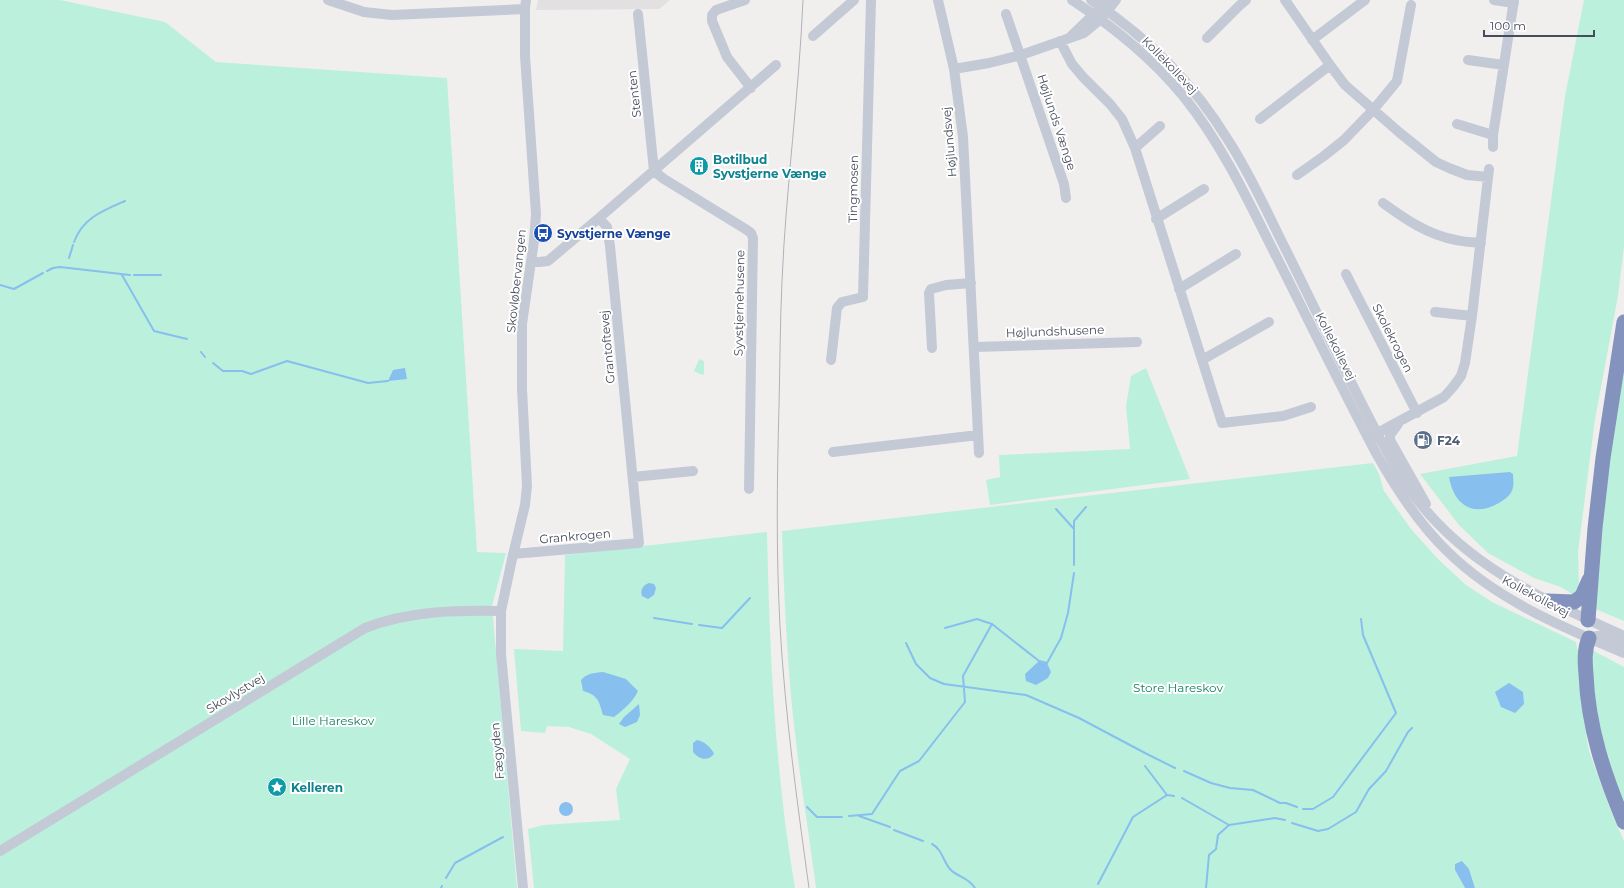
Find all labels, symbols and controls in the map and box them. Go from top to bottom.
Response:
scale bar [1484,12,1594,38]
text: 100 m [1490,18,1526,33]
street label: Kollekollevej [1139,33,1201,97]
street label: Stenten [624,70,644,118]
street label: Højlunds Vænge [1034,72,1080,172]
street label: Højlundsvej [938,106,960,178]
place label: Botilbud Syvstjerne Vænge [713,152,827,181]
building icon: Botilbud Syvstjerne Vænge [688,155,710,177]
street label: Tingmosen [845,155,861,223]
bus stop icon: Syvstjerne Vænge [532,222,554,244]
place label: Syvstjerne Vænge [557,226,671,241]
street label: Skovløbervangen [503,228,529,334]
street label: Syvstjernehusene [731,250,747,356]
street label: Skolekrogen [1369,301,1417,375]
street label: Grantoftevej [596,310,618,384]
street label: Kollekollevej [1312,310,1360,382]
street label: Højlundshusene [1005,322,1105,340]
fuel station icon: F24 [1412,429,1434,451]
place label: F24 [1437,433,1461,448]
street label: Grankrogen [539,525,611,547]
street label: Kollekollevej [1500,572,1572,620]
street label: Skovlystvej [203,670,267,716]
park label: Store Hareskov [1133,680,1223,695]
park label: Lille Hareskov [292,713,375,728]
street label: Fægyden [487,722,507,780]
place icon: Kelleren [266,776,288,798]
place label: Kelleren [291,780,343,795]

